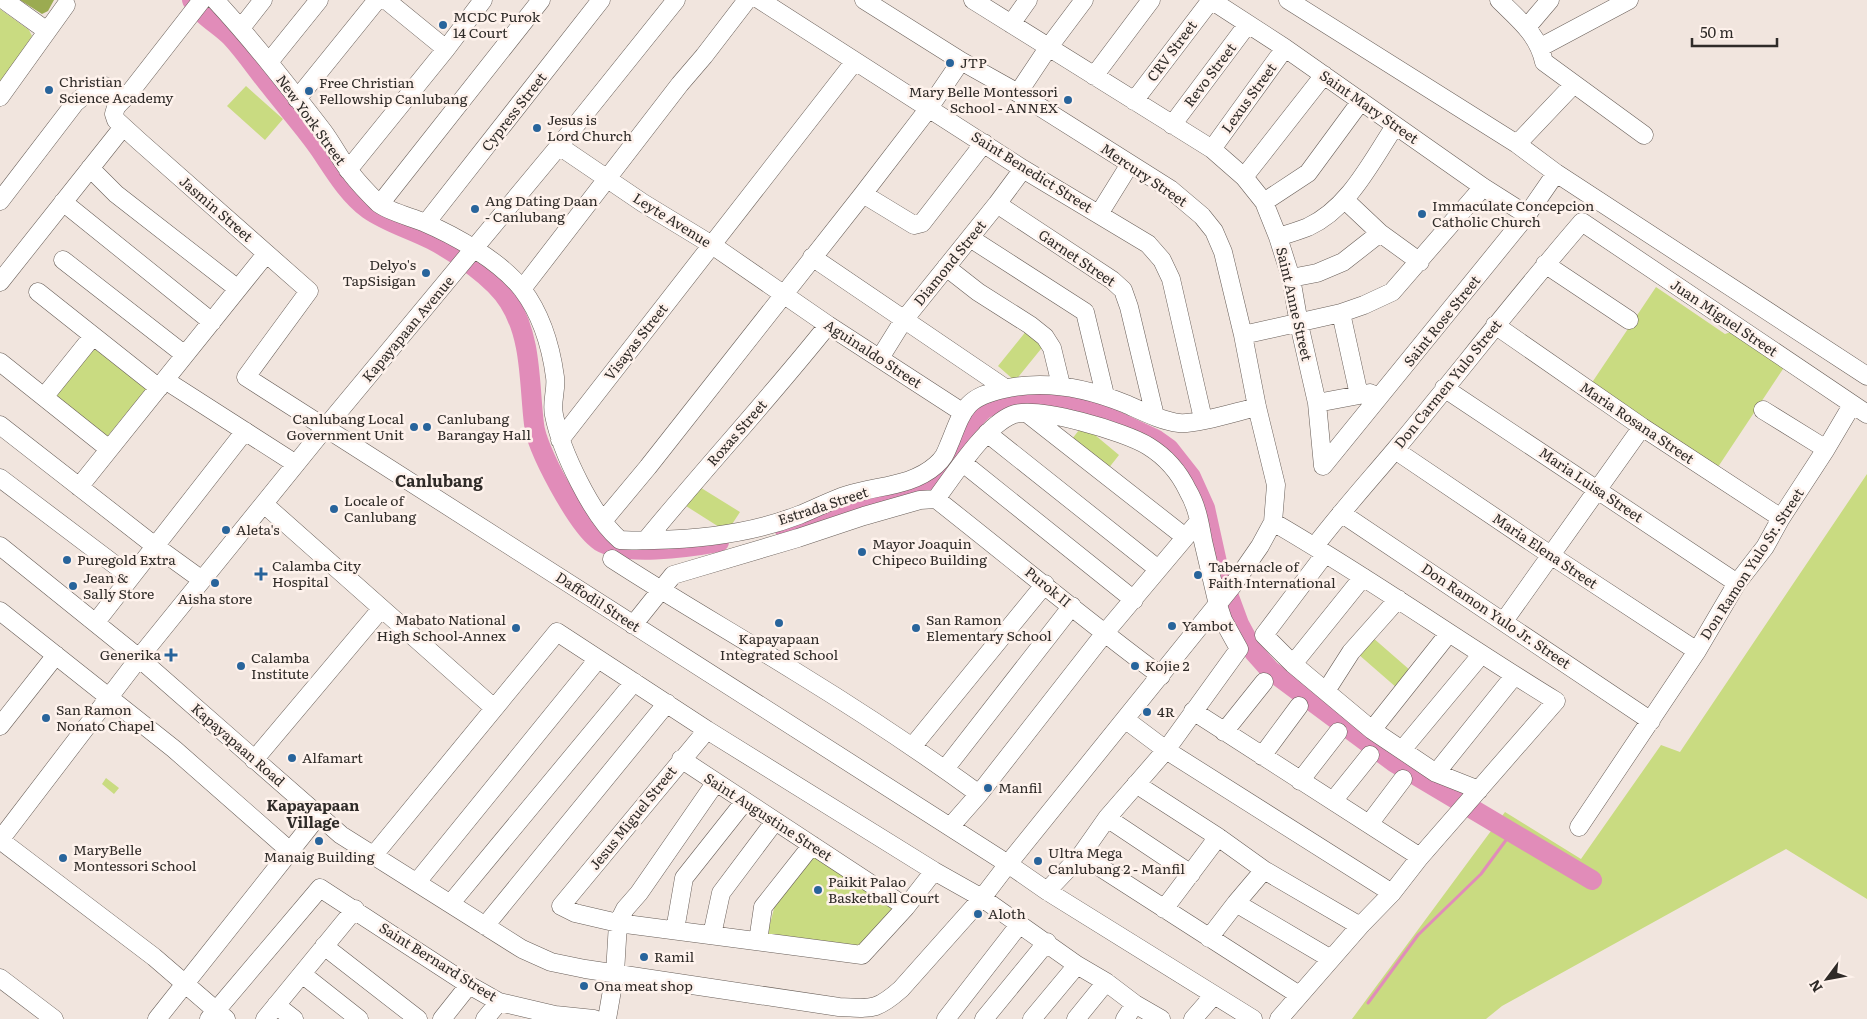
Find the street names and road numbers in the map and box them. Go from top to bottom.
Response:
street label: CRV Street [1142,15,1201,85]
street label: Revo Street [1178,38,1240,111]
street label: Lexus Street [1216,58,1281,137]
street label: Saint Mary Street [1316,65,1423,148]
street label: Cypress Street [476,67,551,155]
street label: New York Street [272,70,352,169]
street label: Saint Benedict Street [968,126,1097,217]
street label: Mercury Street [1097,138,1192,211]
street label: Jasmin Street [176,171,258,246]
street label: Leyte Avenue [630,187,716,251]
street label: Diamond Street [908,215,990,309]
street label: Garnet Street [1035,224,1120,291]
street label: Saint Anne Street [1272,245,1318,363]
street label: Saint Rose Street [1398,270,1484,370]
street label: Kapayapaan Avenue [357,271,458,386]
street label: Juan Miguel Street [1667,274,1782,361]
street label: Visayas Street [599,299,672,384]
street label: Aguinaldo Street [821,314,926,392]
street label: Don Carmen Yulo Street [1389,314,1506,452]
street label: Maria Rosana Street [1576,376,1699,468]
street label: Roxas Street [702,395,771,470]
street label: Maria Luisa Street [1536,442,1648,527]
street label: Estrada Street [775,481,871,529]
street label: Don Ramon Yulo Sr. Street [1695,484,1808,643]
street label: Maria Elena Street [1489,507,1602,593]
street label: Don Ramon Yulo Jr. Street [1418,558,1575,673]
street label: Purok II [1021,561,1076,611]
street label: Daffodil Street [552,566,645,636]
street label: Kapayapaan Road [188,698,290,791]
street label: Jesus Miguel Street [584,761,681,874]
street label: Saint Augustine Street [701,767,837,865]
street label: Saint Bernard Street [376,917,501,1006]

